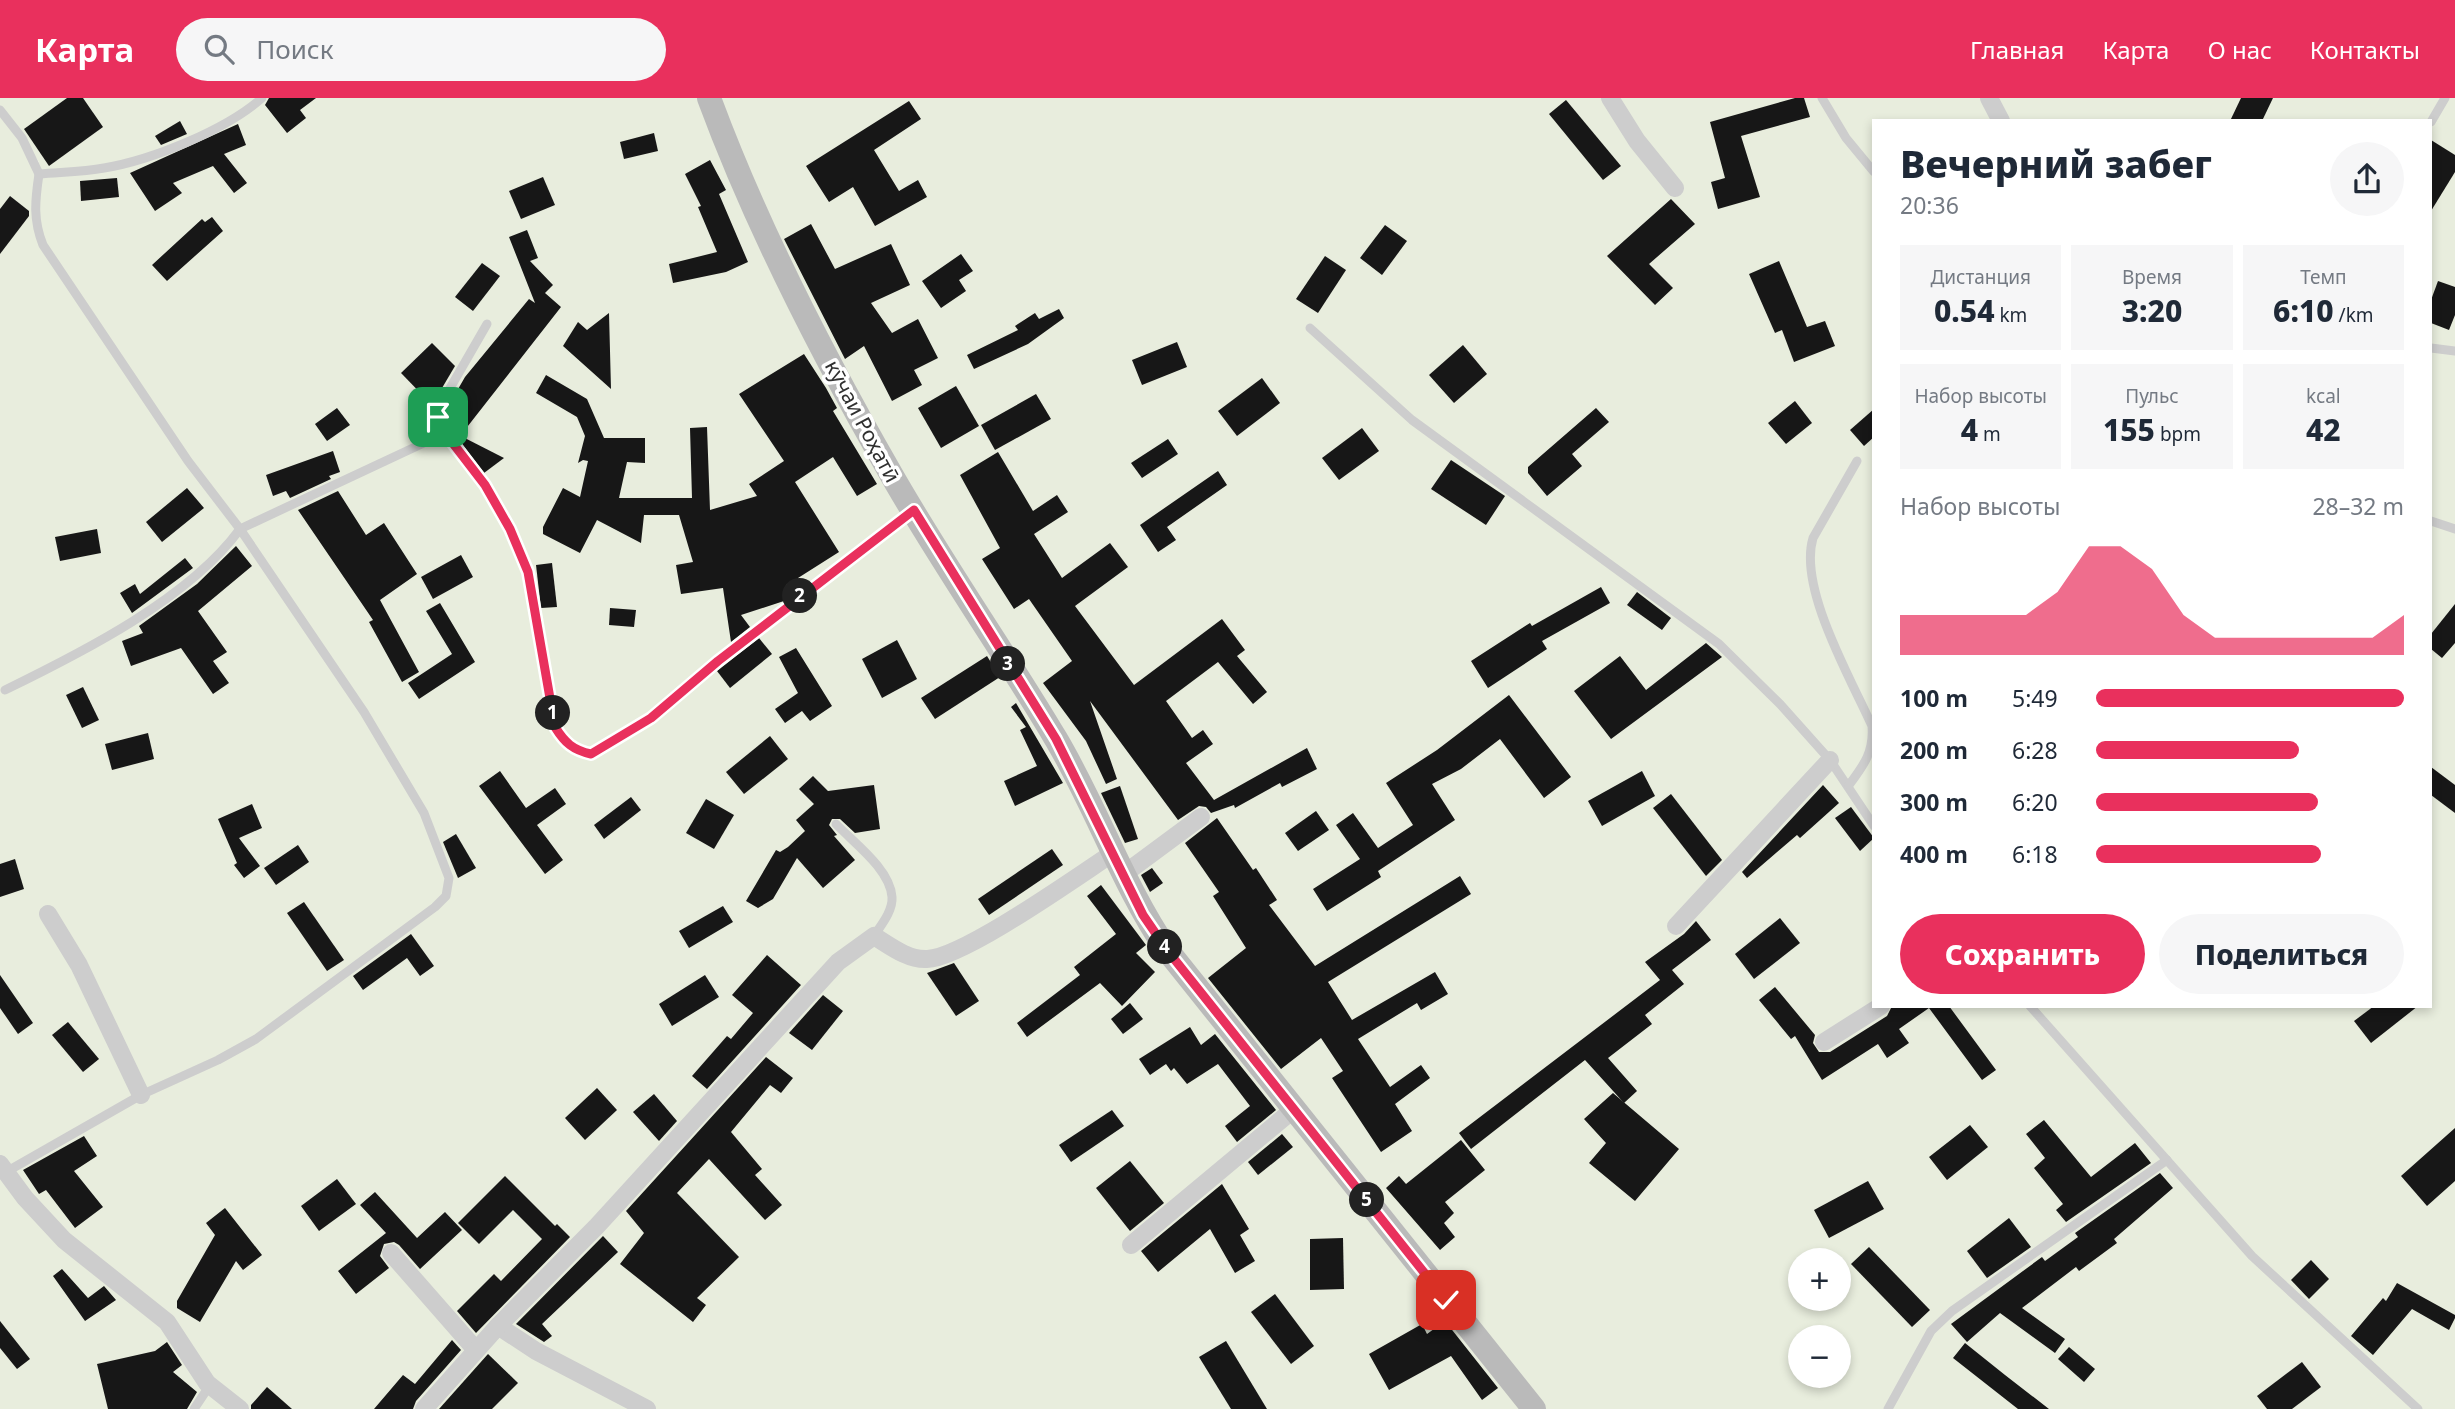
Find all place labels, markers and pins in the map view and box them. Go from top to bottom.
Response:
pin [408,387,468,447]
pin: 2 [782,578,818,614]
pin: 3 [990,646,1026,682]
pin: 1 [536,696,570,730]
pin: 4 [1148,930,1182,964]
pin: 5 [1350,1182,1384,1218]
pin [1416,1270,1476,1330]

